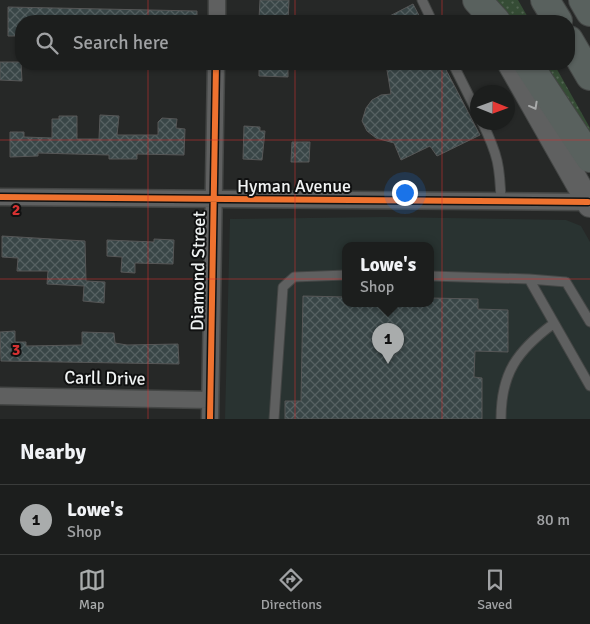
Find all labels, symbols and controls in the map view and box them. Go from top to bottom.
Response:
search box [15,15,575,70]
icon: search [33,29,61,57]
text: Search here [73,31,169,55]
north arrow [470,85,515,130]
one-way arrow [528,101,538,110]
street label: Hyman Avenue [237,175,351,197]
your location [392,180,418,206]
text: 2 [12,200,20,220]
street label: Diamond Street [186,211,210,331]
popup [342,242,434,307]
text: Lowe's [360,253,416,277]
text: Shop [360,277,394,297]
pin: 1 [372,323,404,364]
text: 3 [12,340,20,360]
street label: Carll Drive [64,366,146,390]
text: Nearby [20,439,86,465]
text: Lowe's [67,498,123,522]
text: 1 [32,510,40,530]
text: 80 m [536,510,570,530]
text: Shop [67,522,101,542]
tab: Map [78,566,106,613]
tab: Directions [261,566,322,613]
tab: Saved [477,566,512,613]

